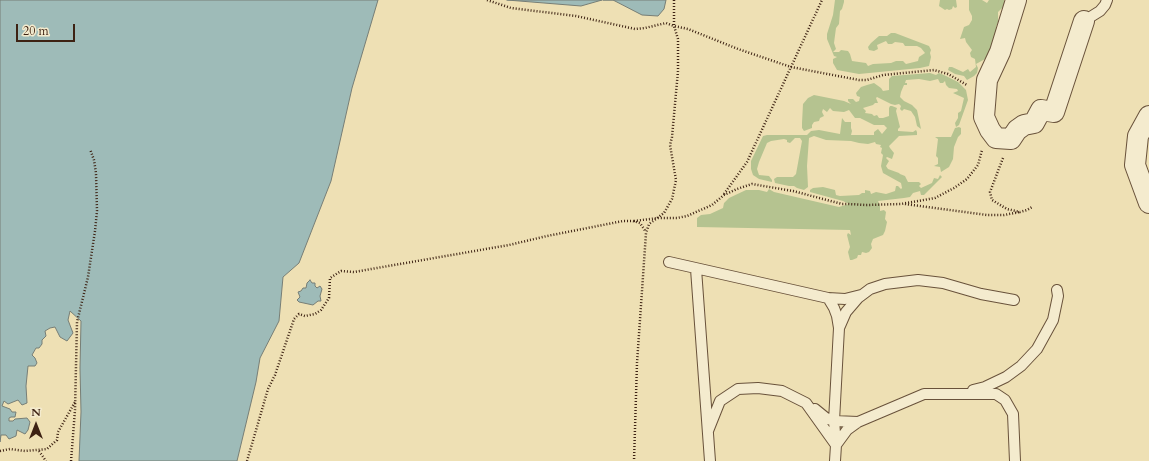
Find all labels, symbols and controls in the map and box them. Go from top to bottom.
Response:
scale bar [18,16,77,42]
text: 20 m [23,23,49,39]
north arrow [16,405,56,445]
text: N [31,405,41,420]

